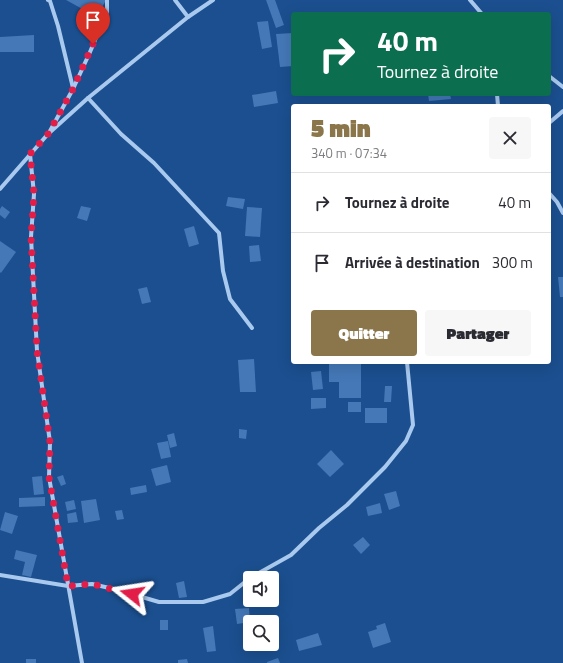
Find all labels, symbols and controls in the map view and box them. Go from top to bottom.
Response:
pin [76,3,110,44]
icon: arrive [82,9,104,31]
text: 40 m [377,19,438,62]
icon: right [311,28,363,80]
text: Tournez à droite [377,58,498,85]
text: 5 min [311,110,371,146]
button: close [489,117,531,159]
text: 340 m · 07:34 [311,143,387,163]
text: Tournez à droite [345,191,450,214]
text: 40 m [498,191,531,214]
icon: right [311,192,333,214]
text: Arrivée à destination [345,251,480,274]
text: 300 m [492,251,533,274]
icon: arrive [311,252,333,274]
button: Quitter [311,310,417,356]
button: Partager [425,310,531,356]
map controls [243,571,279,651]
button: sound [243,571,279,607]
position arrow [111,573,153,615]
button: search [243,615,279,651]

